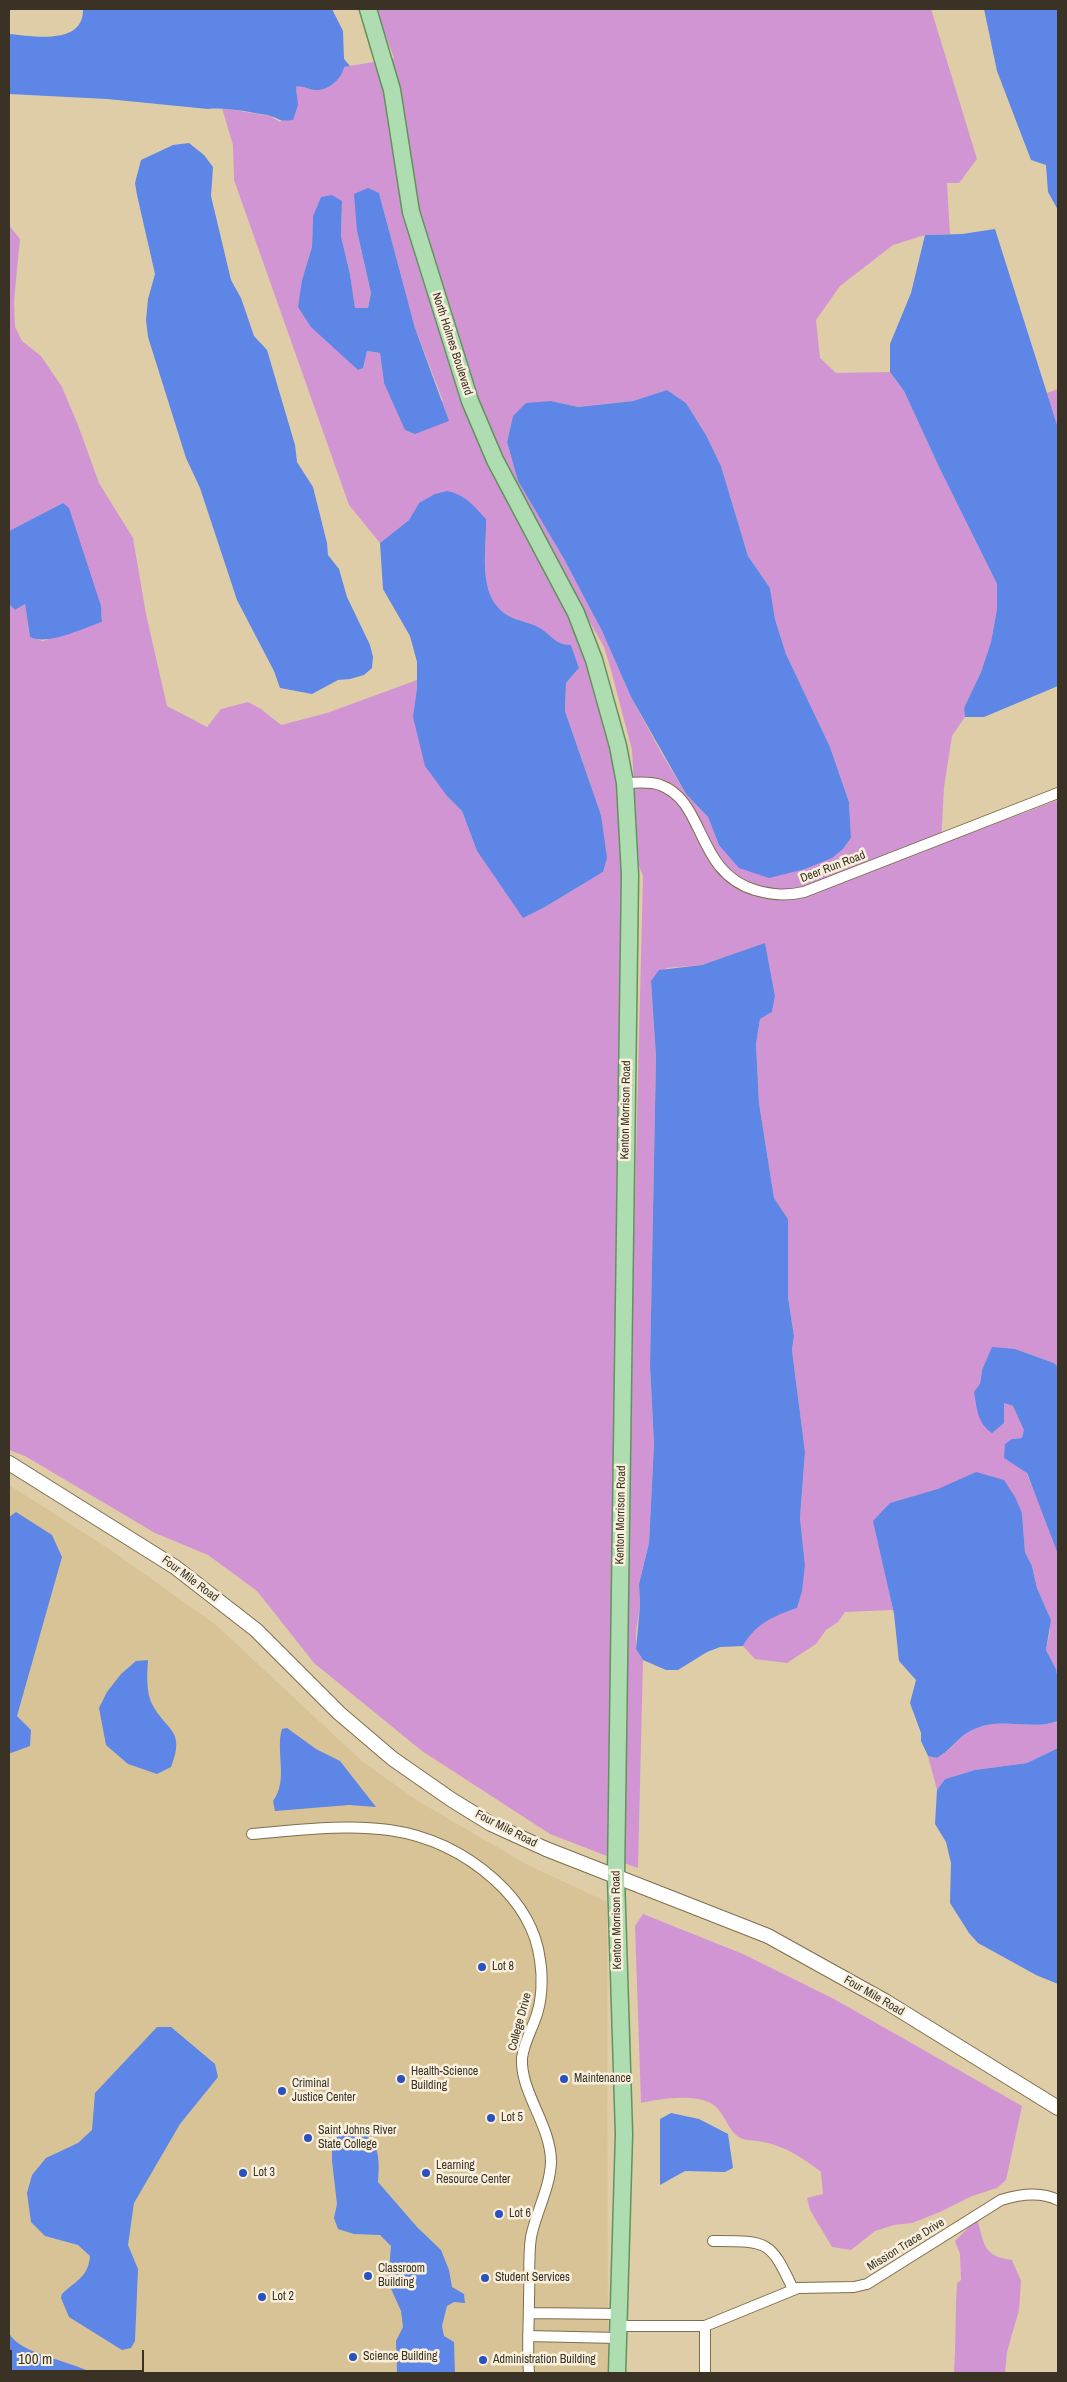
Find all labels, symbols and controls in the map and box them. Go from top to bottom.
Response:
street label: North Holmes Boulevard [429,291,475,397]
street label: Deer Run Road [799,848,867,886]
street label: Kenton Morrison Road [618,1060,634,1160]
street label: Kenton Morrison Road [613,1465,629,1565]
street label: Four Mile Road [159,1553,221,1605]
street label: Four Mile Road [473,1807,539,1851]
street label: Kenton Morrison Road [609,1870,625,1970]
place label: Lot 8 [492,1960,514,1974]
marker: Lot 8 [476,1961,488,1973]
street label: Four Mile Road [841,1973,907,2019]
street label: College Drive [505,1991,535,2053]
place label: Health-Science Building [411,2065,478,2093]
place label: Maintenance [574,2072,631,2086]
marker: Health-Science Building [395,2073,407,2085]
marker: Maintenance [558,2073,570,2085]
place label: Criminal Justice Center [292,2077,355,2105]
marker: Criminal Justice Center [276,2085,288,2097]
place label: Lot 5 [501,2111,523,2125]
marker: Lot 5 [485,2112,497,2124]
place label: Saint Johns River State College [318,2124,396,2152]
marker: Saint Johns River State College [302,2132,314,2144]
place label: Learning Resource Center [436,2159,510,2187]
place label: Lot 3 [253,2166,275,2180]
marker: Lot 3 [237,2167,249,2179]
marker: Learning Resource Center [420,2167,432,2179]
place label: Lot 6 [509,2207,531,2221]
marker: Lot 6 [493,2208,505,2220]
street label: Mission Trace Drive [865,2216,947,2274]
place label: Classroom Building [378,2262,425,2290]
marker: Classroom Building [362,2270,374,2282]
place label: Student Services [495,2271,570,2285]
marker: Student Services [479,2272,491,2284]
place label: Lot 2 [272,2290,294,2304]
marker: Lot 2 [256,2291,268,2303]
scale bar [12,2340,146,2372]
text: 100 m [18,2348,52,2369]
place label: Science Building [363,2350,437,2364]
marker: Science Building [347,2351,359,2363]
place label: Administration Building [493,2353,596,2367]
marker: Administration Building [477,2354,489,2366]

